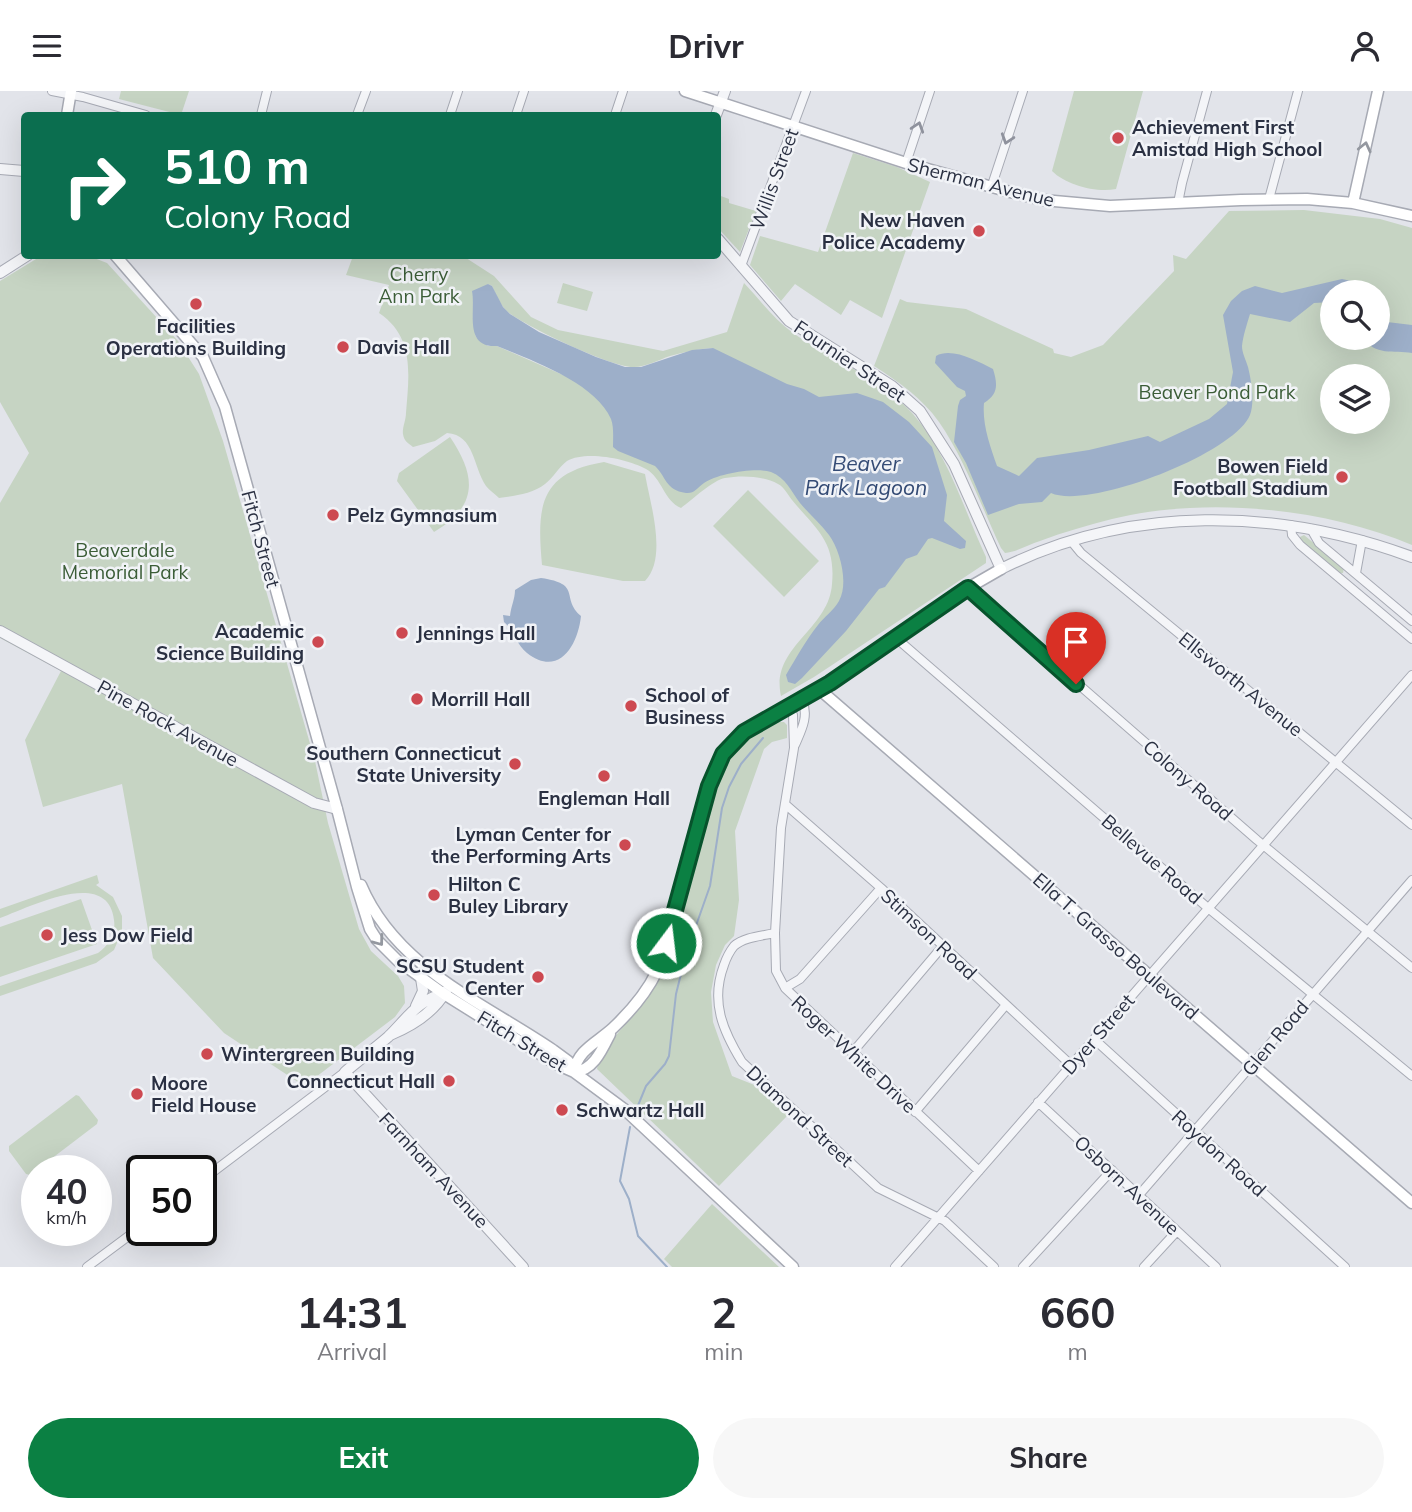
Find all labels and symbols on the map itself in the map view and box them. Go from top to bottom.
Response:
place label: Achievement First Amistad High School [1132,115,1323,161]
one-way arrow [910,121,924,134]
street label: Willis Street [745,125,804,233]
marker: Achievement First Amistad High School [1110,130,1126,146]
one-way arrow [1001,133,1015,145]
one-way arrow [1357,141,1371,153]
street label: Sherman Avenue [905,152,1057,212]
place label: New Haven Police Academy [822,208,966,254]
marker: New Haven Police Academy [971,223,987,239]
park label: Cherry Ann Park [378,262,460,308]
marker: Facilities Operations Building [188,296,204,312]
place label: Facilities Operations Building [106,314,286,360]
street label: Fournier Street [790,315,911,407]
place label: Davis Hall [357,335,450,359]
marker: Davis Hall [335,339,351,355]
park label: Beaver Pond Park [1139,380,1296,404]
water label: Beaver Park Lagoon [805,450,927,500]
place label: Bowen Field Football Stadium [1173,454,1328,500]
marker: Bowen Field Football Stadium [1334,469,1350,485]
street label: Fitch Street [236,488,286,591]
place label: Pelz Gymnasium [347,503,497,527]
marker: Pelz Gymnasium [325,507,341,523]
park label: Beaverdale Memorial Park [62,538,188,584]
pin [1046,612,1106,684]
place label: Academic Science Building [156,619,304,665]
place label: Jennings Hall [416,621,536,645]
marker: Jennings Hall [394,625,410,641]
street label: Ellsworth Avenue [1174,627,1308,741]
marker: Academic Science Building [310,634,326,650]
street label: Pine Rock Avenue [93,674,243,772]
place label: School of Business [645,683,730,729]
place label: Morrill Hall [431,687,530,711]
marker: Morrill Hall [409,691,425,707]
marker: School of Business [623,698,639,714]
street label: Colony Road [1138,734,1238,826]
place label: Southern Connecticut State University [306,741,502,787]
marker: Southern Connecticut State University [507,756,523,772]
marker: Engleman Hall [596,768,612,784]
place label: Engleman Hall [538,786,670,810]
street label: Bellevue Road [1097,809,1207,909]
place label: Lyman Center for the Performing Arts [431,822,612,868]
marker: Lyman Center for the Performing Arts [617,837,633,853]
street label: Ella T. Grasso Boulevard [1028,867,1204,1025]
place label: Hilton C Buley Library [448,872,569,918]
street label: Stimson Road [876,883,982,985]
marker: Hilton C Buley Library [426,887,442,903]
position arrow [629,906,703,980]
place label: Jess Dow Field [61,923,193,947]
marker: Jess Dow Field [39,927,55,943]
one-way arrow [370,933,383,945]
place label: SCSU Student Center [396,954,525,1000]
marker: SCSU Student Center [530,969,546,985]
street label: Dyer Street [1057,989,1140,1079]
street label: Roger White Drive [787,990,921,1118]
street label: Glen Road [1236,995,1314,1081]
street label: Fitch Street [473,1005,571,1077]
place label: Wintergreen Building [221,1042,415,1066]
marker: Wintergreen Building [199,1046,215,1062]
street label: Diamond Street [741,1060,859,1172]
place label: Connecticut Hall [287,1069,435,1093]
place label: Moore Field House [151,1071,256,1117]
marker: Connecticut Hall [441,1073,457,1089]
marker: Moore Field House [129,1086,145,1102]
place label: Schwartz Hall [576,1098,704,1122]
marker: Schwartz Hall [554,1102,570,1118]
street label: Roydon Road [1167,1104,1271,1202]
street label: Farnham Avenue [374,1107,494,1233]
street label: Osborn Avenue [1069,1130,1185,1240]
speed limit sign: 50 [126,1155,217,1246]

